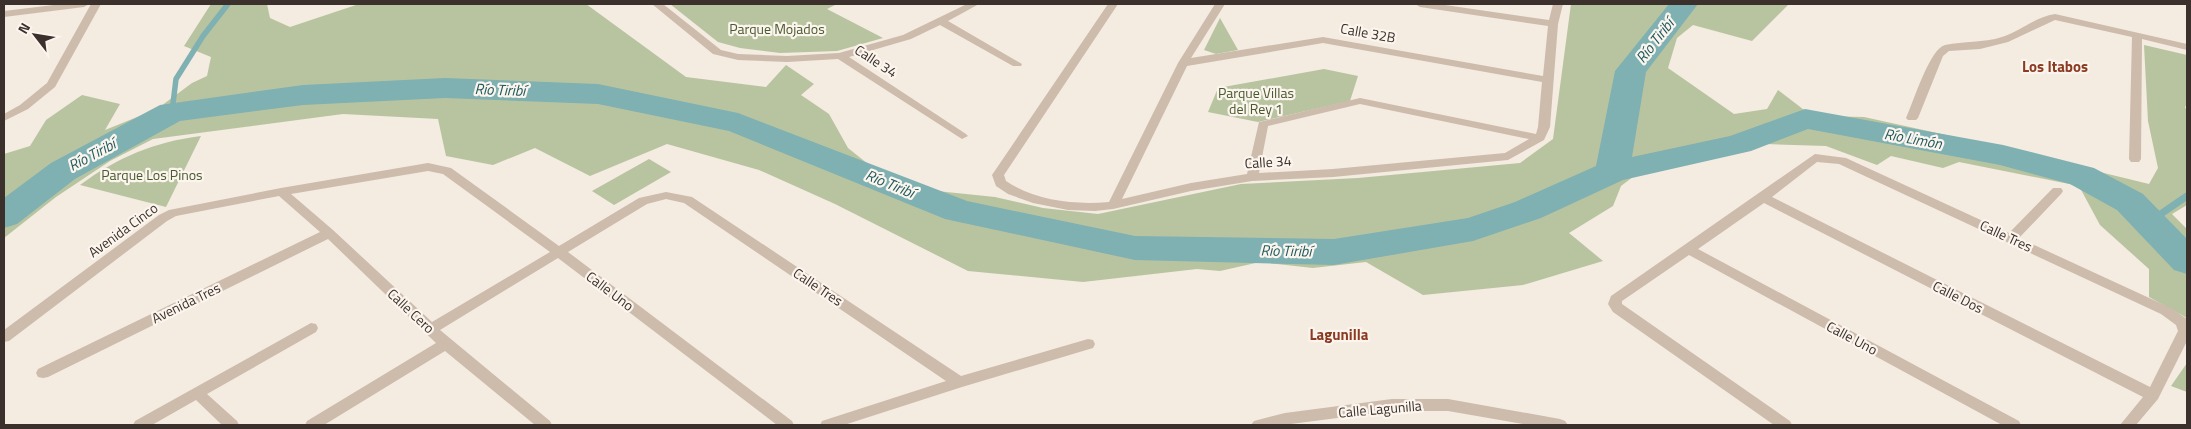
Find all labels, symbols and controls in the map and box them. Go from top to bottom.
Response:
north arrow [10,10,60,60]
water label: Río Tiribí [1630,11,1682,68]
street label: Calle 32B [1339,17,1397,48]
text: N [12,18,35,38]
park label: Parque Mojados [729,18,825,39]
street label: Calle 34 [851,39,902,82]
district label: Los Itabos [2022,55,2088,78]
water label: Río Tiribí [474,77,530,102]
park label: Parque Villas del Rey 1 [1218,82,1294,119]
water label: Río Limón [1882,122,1944,155]
water label: Río Tiribí [64,131,123,177]
street label: Calle 34 [1244,149,1292,174]
water label: Río Tiribí [862,163,922,205]
park label: Parque Los Pinos [101,164,203,185]
street label: Avenida Cinco [84,197,162,262]
street label: Calle Tres [1977,214,2036,257]
water label: Río Tiribí [1260,239,1316,263]
street label: Calle Tres [789,262,847,311]
street label: Calle Uno [582,266,639,316]
street label: Calle Dos [1929,275,1987,318]
street label: Avenida Tres [148,277,224,328]
street label: Calle Cero [383,283,440,338]
street label: Calle Uno [1823,315,1882,360]
district label: Lagunilla [1310,323,1369,346]
street label: Calle Lagunilla [1337,394,1423,423]

